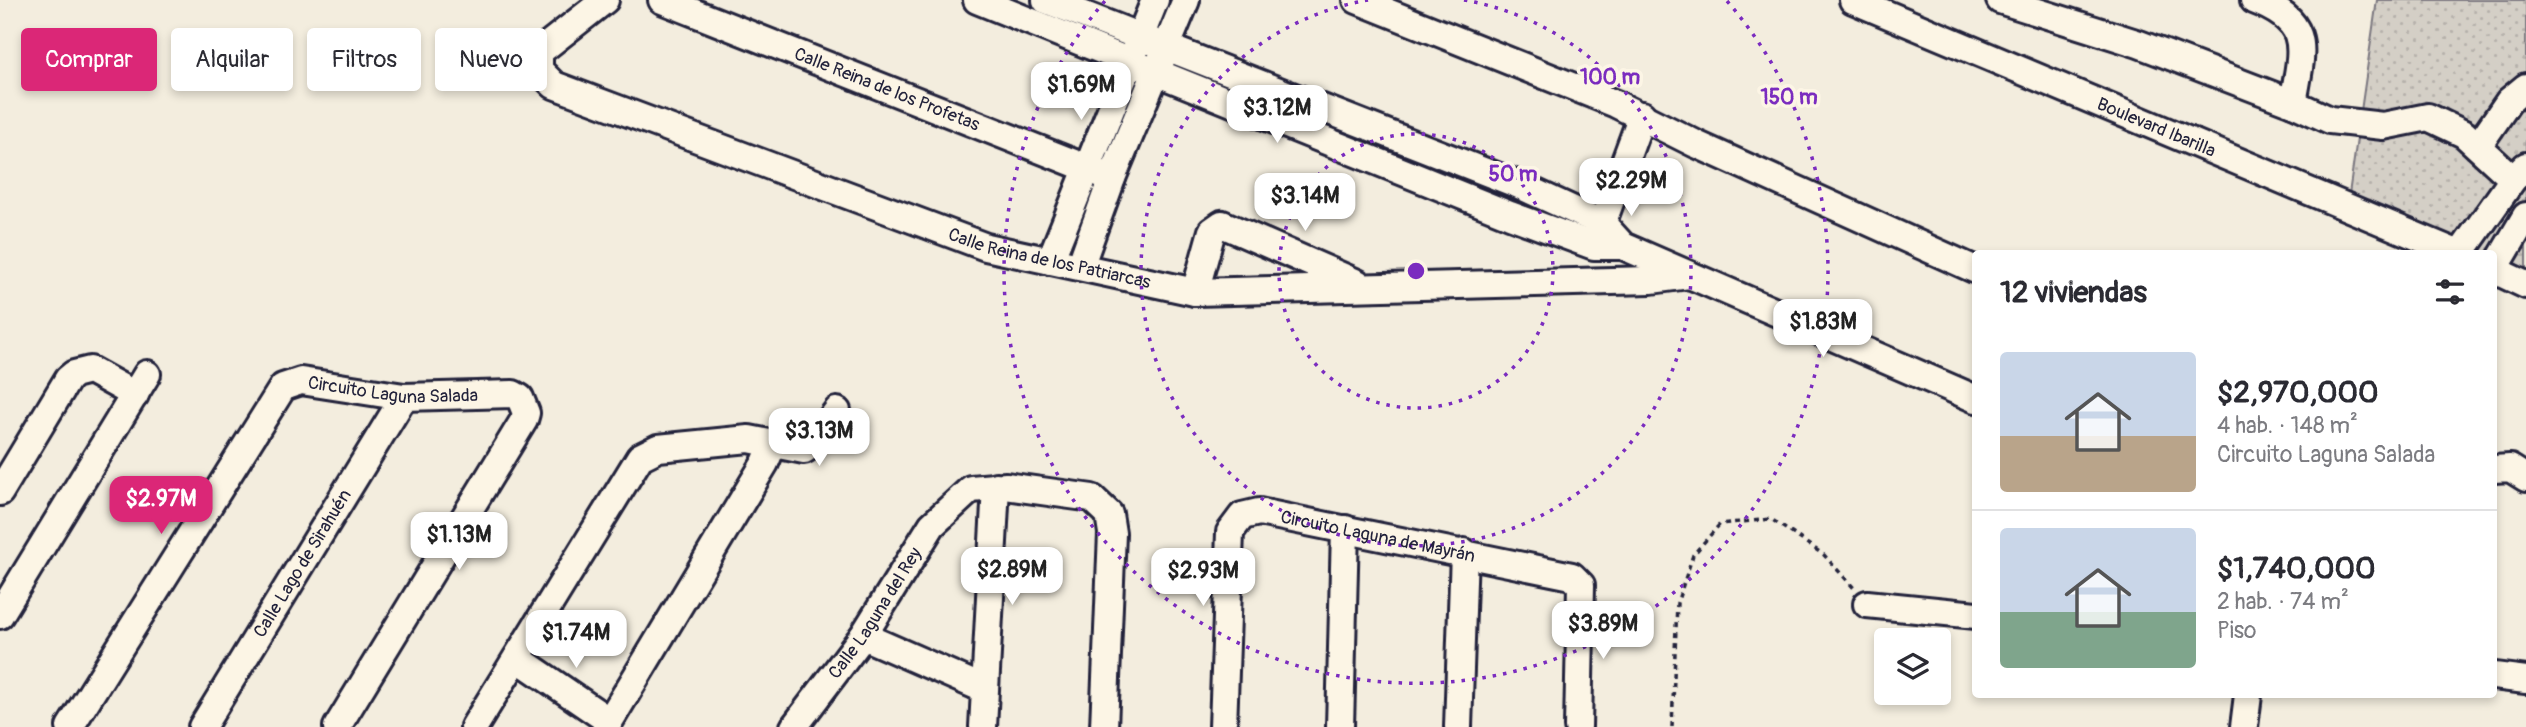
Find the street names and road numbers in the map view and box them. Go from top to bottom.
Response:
street label: Calle Reina de los Profetas [791,42,983,136]
street label: Boulevard Ibarilla [2094,93,2219,163]
street label: Calle Reina de los Patriarcas [945,223,1153,294]
street label: Circuito Laguna Salada [306,371,478,409]
street label: Calle Lago de Sirahuén [249,485,357,642]
street label: Circuito Laguna de Mayrán [1279,506,1477,568]
street label: Calle Laguna del Rey [824,543,927,684]

